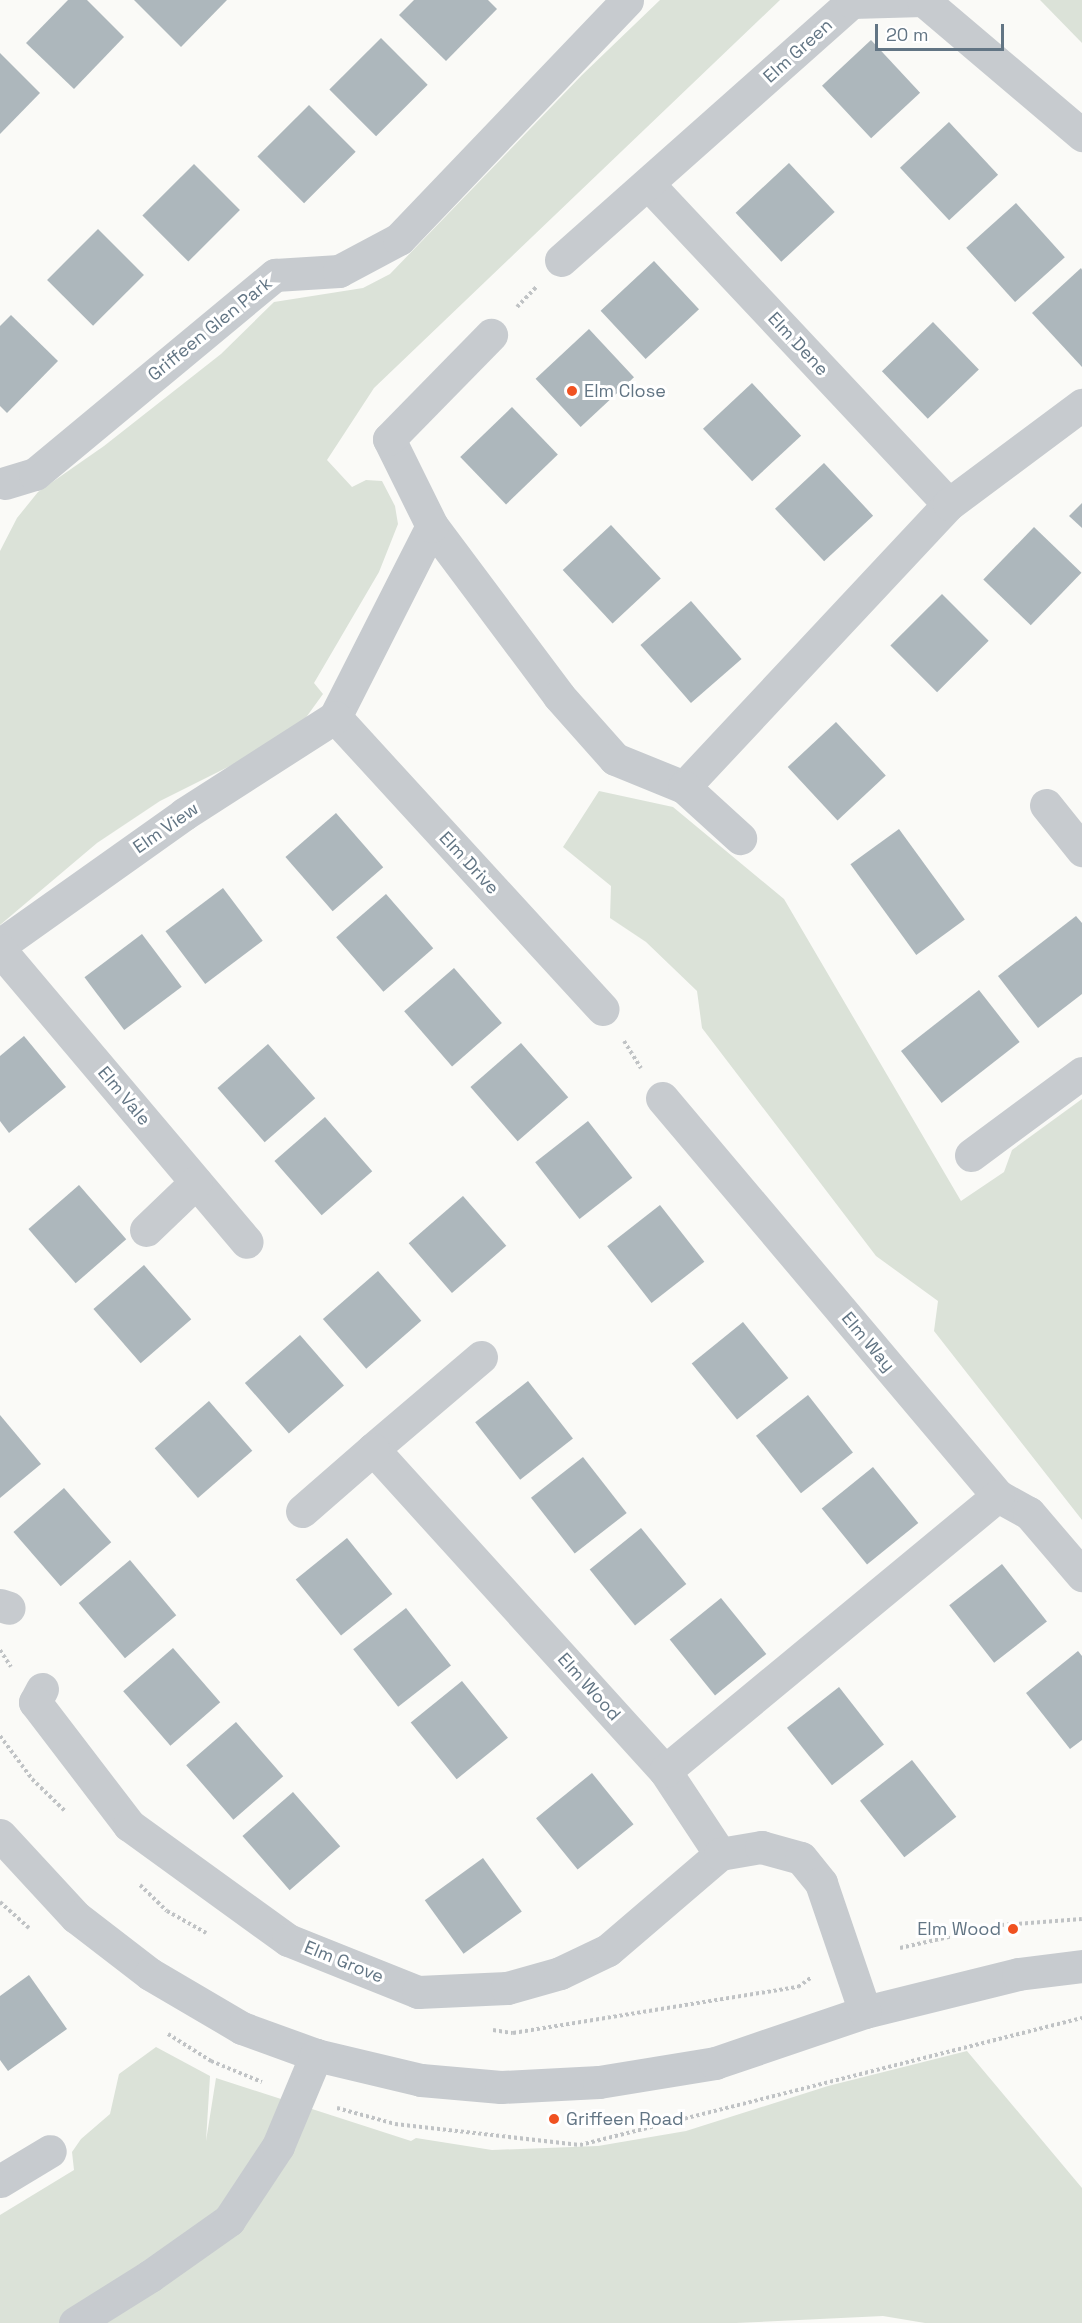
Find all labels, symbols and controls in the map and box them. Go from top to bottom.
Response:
scale bar [878,12,1007,50]
street label: Elm Green [759,14,837,88]
text: 20 m [886,23,929,46]
street label: Griffeen Glen Park [144,272,276,386]
street label: Elm Dene [763,308,833,380]
place label: Elm Close [584,380,666,402]
marker: Elm Close [565,384,579,398]
street label: Elm View [129,798,203,858]
street label: Elm Drive [435,827,503,899]
street label: Elm Vale [93,1062,155,1130]
street label: Elm Way [837,1308,899,1376]
street label: Elm Wood [553,1649,625,1725]
place label: Elm Wood [917,1918,1001,1940]
marker: Elm Wood [1006,1922,1020,1936]
street label: Elm Grove [301,1936,387,1988]
place label: Griffeen Road [566,2108,684,2130]
marker: Griffeen Road [547,2112,561,2126]

